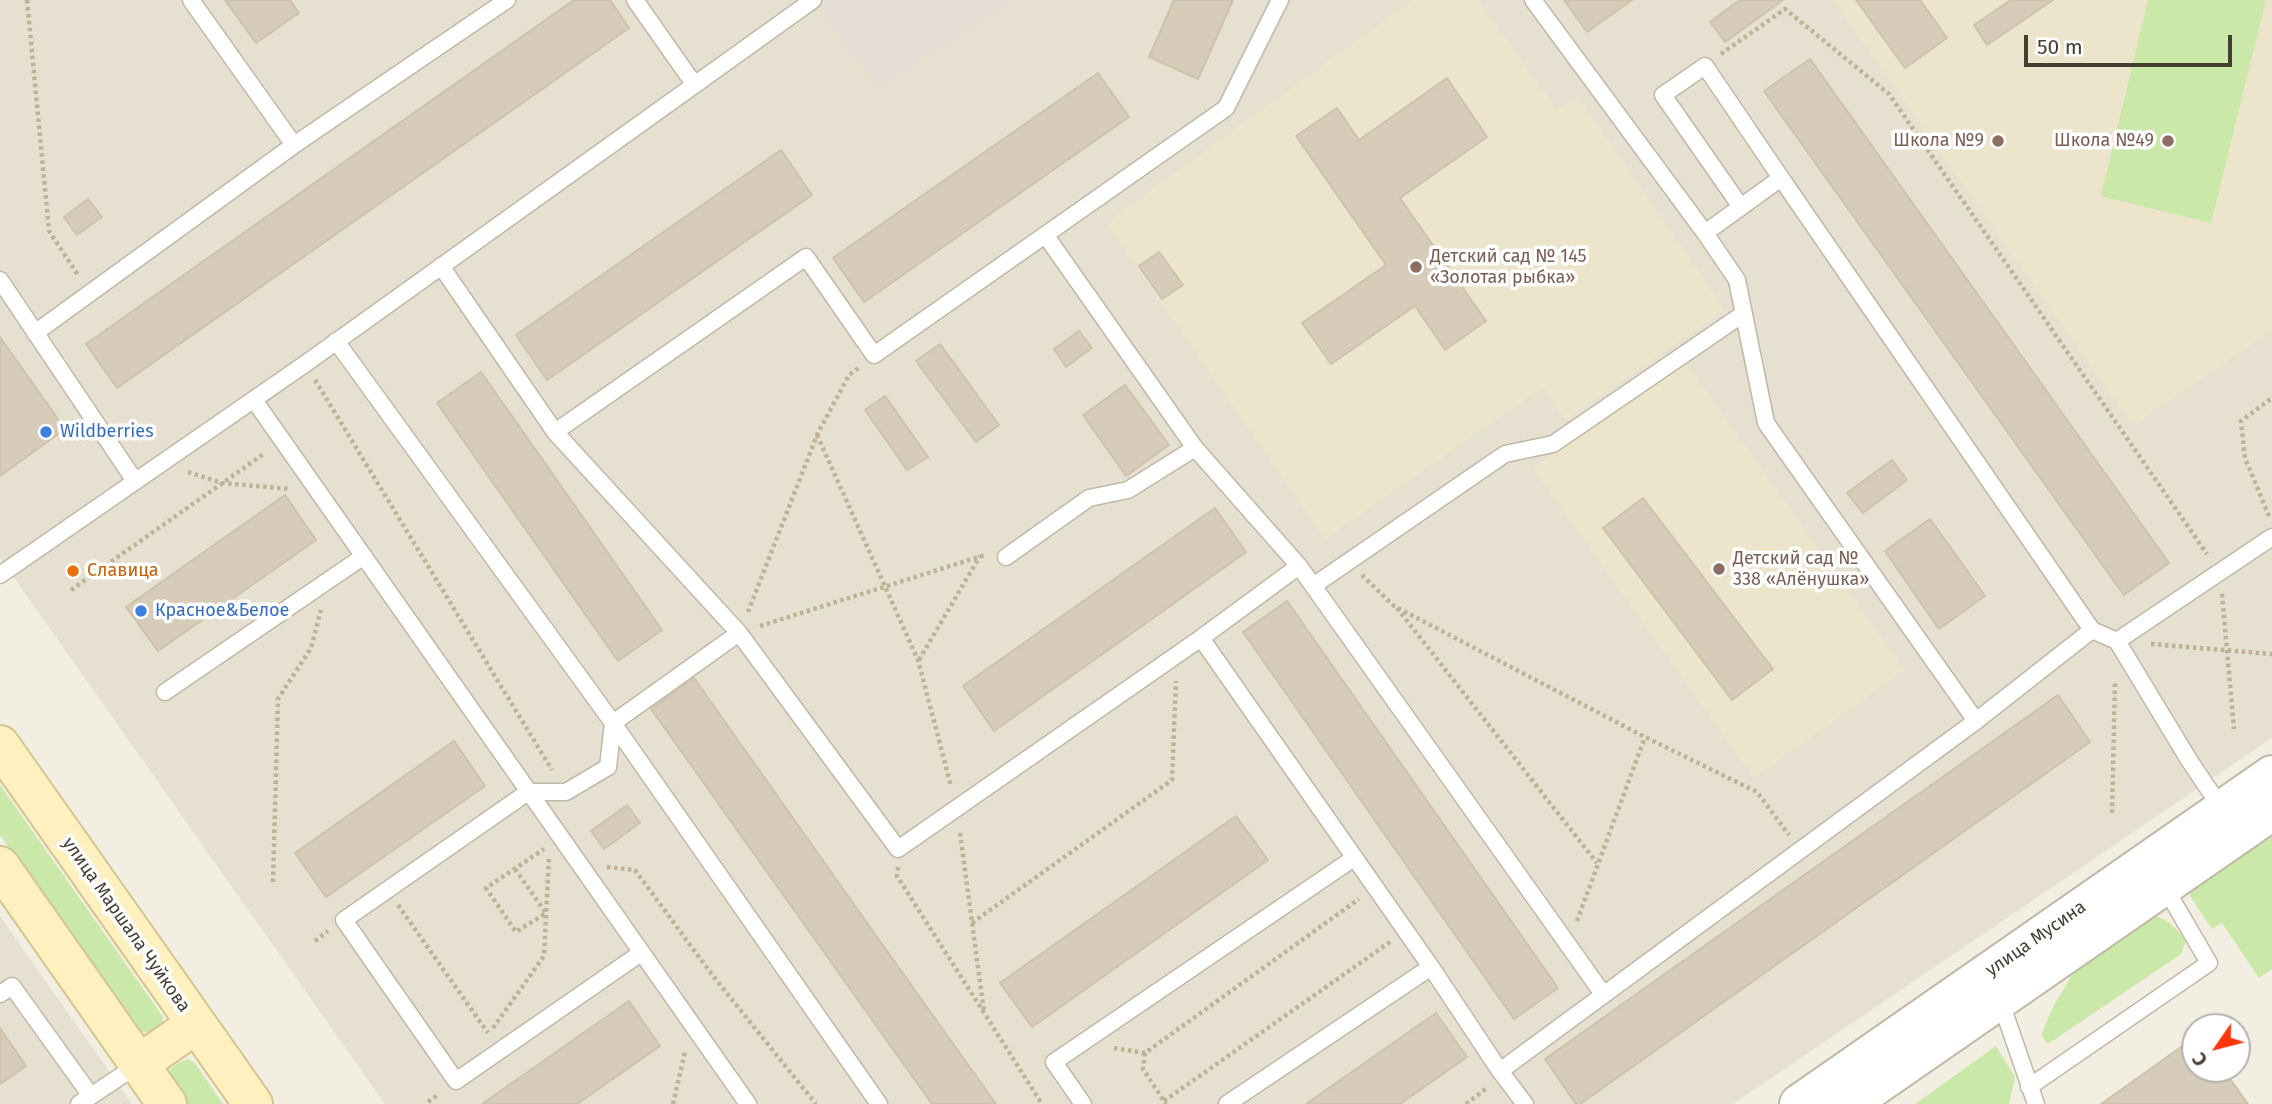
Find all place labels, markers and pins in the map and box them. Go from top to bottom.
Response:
place label: Школа №9 [1893,130,1984,152]
place label: Школа №49 [2054,130,2154,152]
marker: Школа №9 [1990,133,2006,149]
marker: Школа №49 [2160,133,2176,149]
place label: Детский сад № 145 «Золотая рыбка» [1430,246,1587,288]
marker: Детский сад № 145 «Золотая рыбка» [1408,259,1424,275]
place label: Wildberries [60,421,154,443]
marker: Wildberries [38,424,54,440]
place label: Детский сад № 338 «Алёнушка» [1733,548,1869,590]
place label: Славица [87,560,159,582]
marker: Детский сад № 338 «Алёнушка» [1711,561,1727,577]
marker: Славица [65,563,81,579]
place label: Красное&Белое [155,600,289,622]
marker: Красное&Белое [133,603,149,619]

